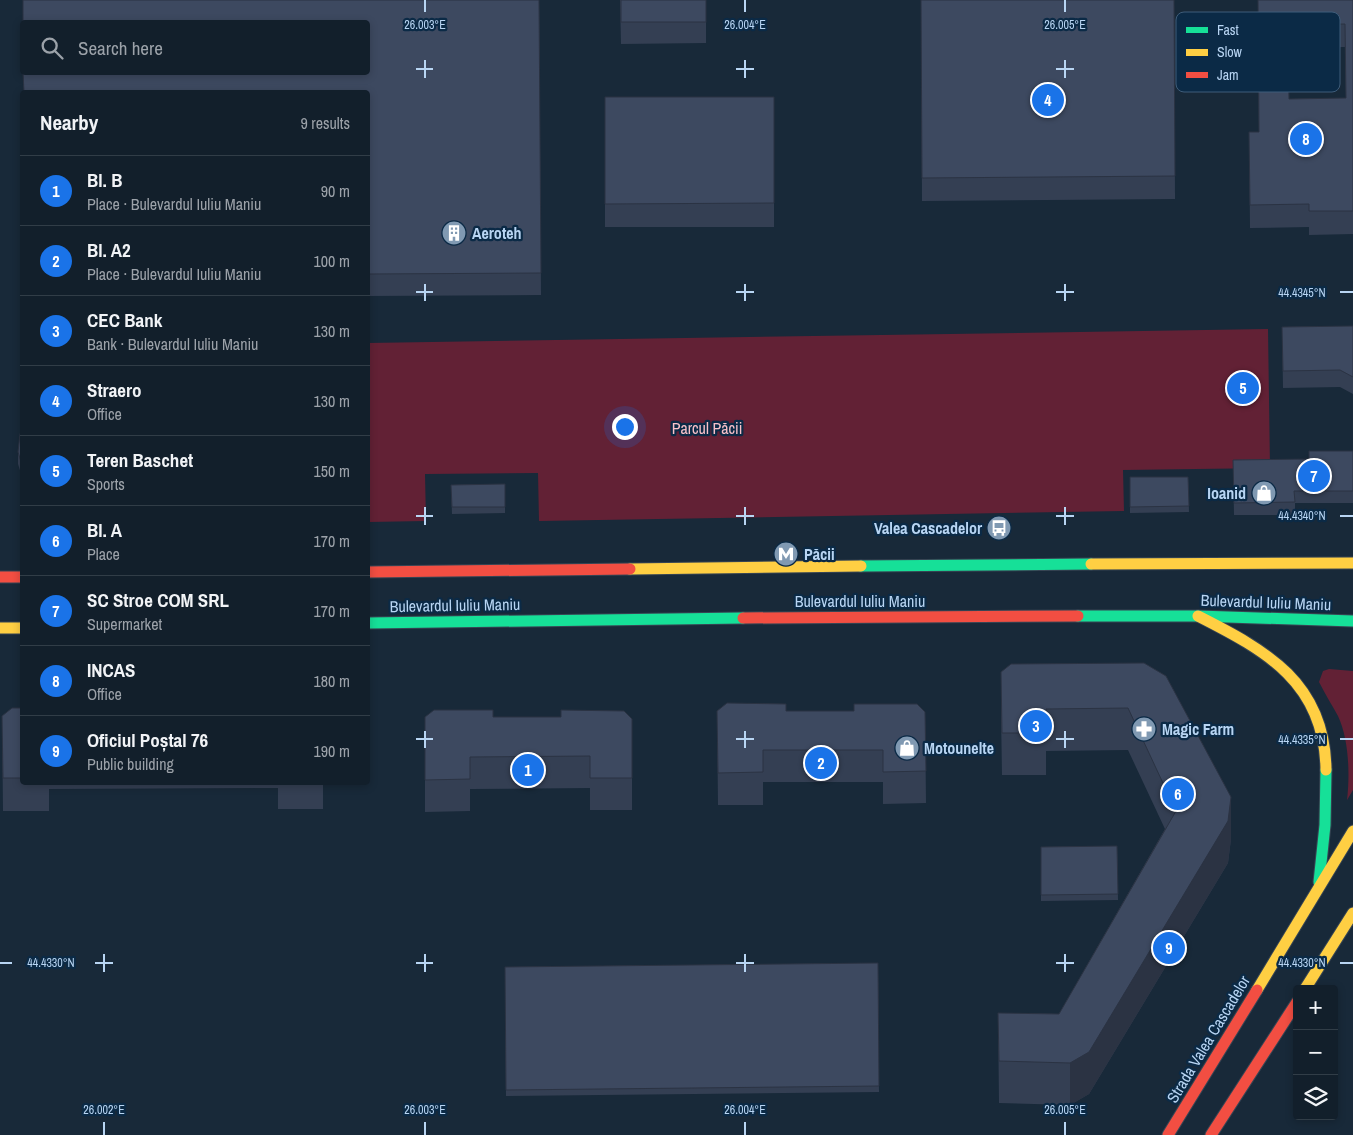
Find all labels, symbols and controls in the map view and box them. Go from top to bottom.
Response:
legend [1176,12,1340,92]
text: 26.003°E [404,17,446,33]
text: 26.004°E [724,17,766,33]
text: 26.005°E [1044,17,1086,33]
search box [20,20,370,75]
text: Fast [1217,21,1239,39]
icon: search [38,34,66,62]
text: Search here [78,35,163,61]
text: Slow [1217,43,1243,61]
text: Jam [1217,66,1239,84]
pin: 4 [1032,81,1064,119]
text: Nearby [40,108,98,137]
text: 9 results [300,112,350,134]
pin: 8 [1290,120,1322,158]
text: Bl. B [87,167,123,193]
text: 1 [52,180,60,202]
text: 90 m [321,180,350,202]
text: Place · Bulevardul Iuliu Maniu [87,193,261,215]
building icon: Aeroteh [441,220,467,246]
place label: Aeroteh [472,222,522,244]
text: Bl. A2 [87,237,131,263]
text: 2 [52,250,60,272]
text: 100 m [314,250,350,272]
text: Place · Bulevardul Iuliu Maniu [87,263,261,285]
text: 44.4345°N [1278,285,1326,301]
text: CEC Bank [87,307,162,333]
text: 3 [52,320,60,342]
text: 130 m [314,320,350,342]
text: Bank · Bulevardul Iuliu Maniu [87,333,258,355]
pin: 5 [1227,369,1259,407]
text: Straero [87,377,142,403]
text: 4 [52,390,60,412]
text: 130 m [314,390,350,412]
text: Office [87,403,122,425]
your location [612,414,638,440]
park label: Parcul Păcii [672,417,742,439]
text: Teren Baschet [87,447,193,473]
pin: 7 [1298,457,1330,495]
text: 5 [52,460,60,482]
text: 150 m [314,460,350,482]
text: Sports [87,473,125,495]
shop icon: Ioanid [1251,480,1277,506]
place label: Ioanid [1207,482,1246,504]
text: 44.4340°N [1278,508,1326,524]
bus stop icon: Valea Cascadelor [986,515,1012,541]
text: Bl. A [87,517,122,543]
place label: Valea Cascadelor [874,517,983,539]
text: 6 [52,530,60,552]
text: 170 m [314,530,350,552]
metro station icon: Păcii [773,541,799,567]
text: Place [87,543,120,565]
place label: Păcii [804,543,835,565]
text: SC Stroe COM SRL [87,587,229,613]
street label: Bulevardul Iuliu Maniu [1200,589,1332,615]
street label: Bulevardul Iuliu Maniu [795,590,925,612]
street label: Bulevardul Iuliu Maniu [390,593,520,617]
text: 7 [52,600,60,622]
text: 170 m [314,600,350,622]
text: Supermarket [87,613,162,635]
text: INCAS [87,657,135,683]
text: 8 [52,670,60,692]
text: 180 m [314,670,350,692]
text: Office [87,683,122,705]
pin: 3 [1020,707,1052,745]
pharmacy icon: Magic Farm [1131,716,1157,742]
place label: Magic Farm [1162,718,1234,740]
text: Oficiul Poștal 76 [87,727,208,753]
text: 44.4335°N [1278,732,1326,748]
shop icon: Motounelte [894,735,920,761]
place label: Motounelte [924,737,994,759]
text: 9 [52,740,60,762]
text: 190 m [314,740,350,762]
pin: 2 [805,744,837,782]
pin: 1 [512,751,544,789]
text: Public building [87,753,174,775]
pin: 6 [1162,775,1194,813]
pin: 9 [1153,929,1185,967]
text: 44.4330°N [27,955,75,971]
text: 44.4330°N [1278,955,1326,971]
street label: Strada Valea Cascadelor [1161,971,1255,1107]
map controls [1293,985,1338,1120]
button: + [1293,985,1338,1030]
button: − [1293,1030,1338,1075]
button: layers [1293,1075,1338,1120]
text: 26.002°E [83,1102,125,1118]
text: 26.003°E [404,1102,446,1118]
text: 26.004°E [724,1102,766,1118]
text: 26.005°E [1044,1102,1086,1118]

